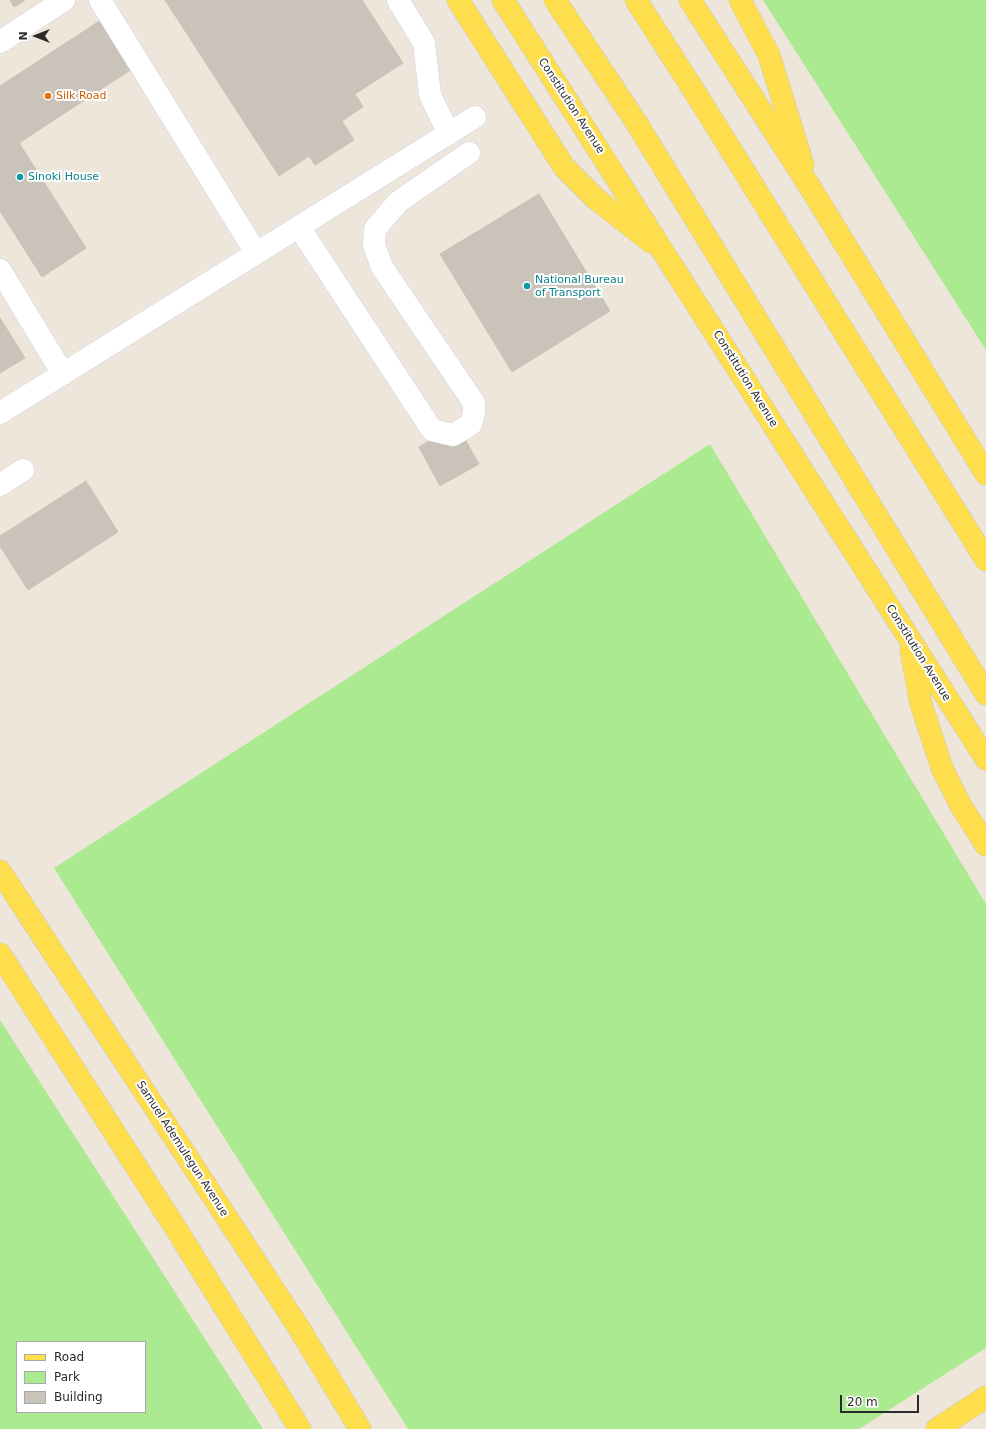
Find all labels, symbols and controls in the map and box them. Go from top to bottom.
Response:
north arrow [16,16,56,56]
text: N [17,31,30,41]
street label: Constitution Avenue [535,56,607,156]
place label: Silk Road [56,89,107,103]
marker: Silk Road [43,91,53,101]
place label: Sinoki House [28,170,99,184]
marker: Sinoki House [15,172,25,182]
place label: National Bureau of Transport [535,273,624,299]
marker: National Bureau of Transport [522,281,532,291]
street label: Constitution Avenue [710,328,780,430]
street label: Constitution Avenue [883,602,953,704]
street label: Samuel Ademulegun Avenue [133,1079,231,1219]
legend [16,1341,146,1413]
text: Road [54,1350,84,1364]
text: Park [54,1370,80,1384]
scale bar [842,1387,921,1413]
text: Building [54,1390,103,1404]
text: 20 m [847,1395,878,1409]

